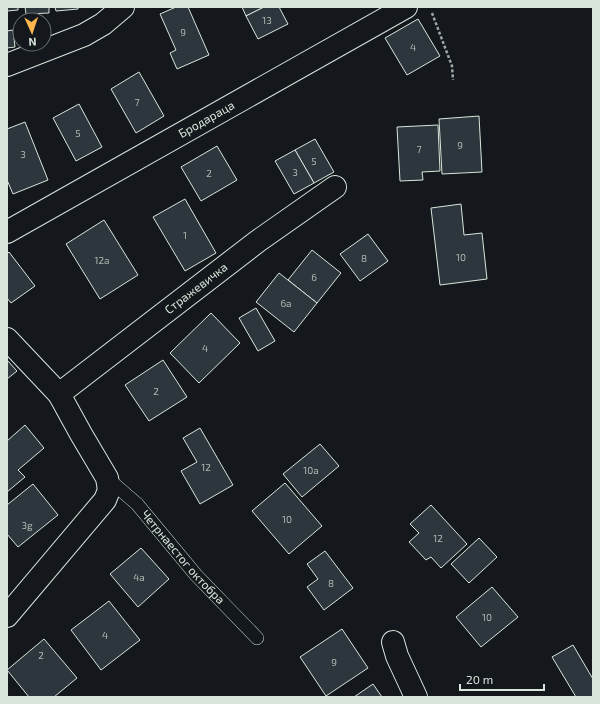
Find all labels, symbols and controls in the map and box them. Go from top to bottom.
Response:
north arrow [12,12,52,52]
house number: 13 [262,14,272,26]
house number: 9 [180,26,186,38]
text: N [28,36,37,49]
house number: 4 [410,41,416,53]
house number: 7 [134,96,140,108]
street label: Бродараца [176,97,236,140]
house number: 5 [75,127,81,139]
house number: 9 [457,139,463,151]
house number: 7 [416,143,422,155]
house number: 3 [20,148,26,160]
house number: 5 [311,155,317,167]
house number: 3 [292,166,298,178]
house number: 2 [206,167,212,179]
house number: 1 [183,229,187,241]
house number: 10 [456,251,466,263]
house number: 8 [361,252,367,264]
house number: 12a [94,254,110,266]
street label: Стражевичка [161,259,230,316]
house number: 6 [311,271,317,283]
house number: 6a [280,297,292,309]
house number: 4 [202,342,208,354]
house number: 2 [153,385,159,397]
house number: 12 [201,461,211,473]
house number: 10a [303,464,319,476]
street label: Четрнаестог октобра [139,507,228,606]
house number: 10 [282,513,292,525]
house number: 3g [21,519,33,531]
house number: 12 [433,532,443,544]
house number: 4a [133,571,145,583]
house number: 8 [328,577,334,589]
house number: 10 [482,611,492,623]
house number: 4 [102,629,108,641]
house number: 2 [38,649,44,661]
house number: 9 [331,656,337,668]
scale bar [460,666,544,692]
text: 20 m [466,672,493,686]

